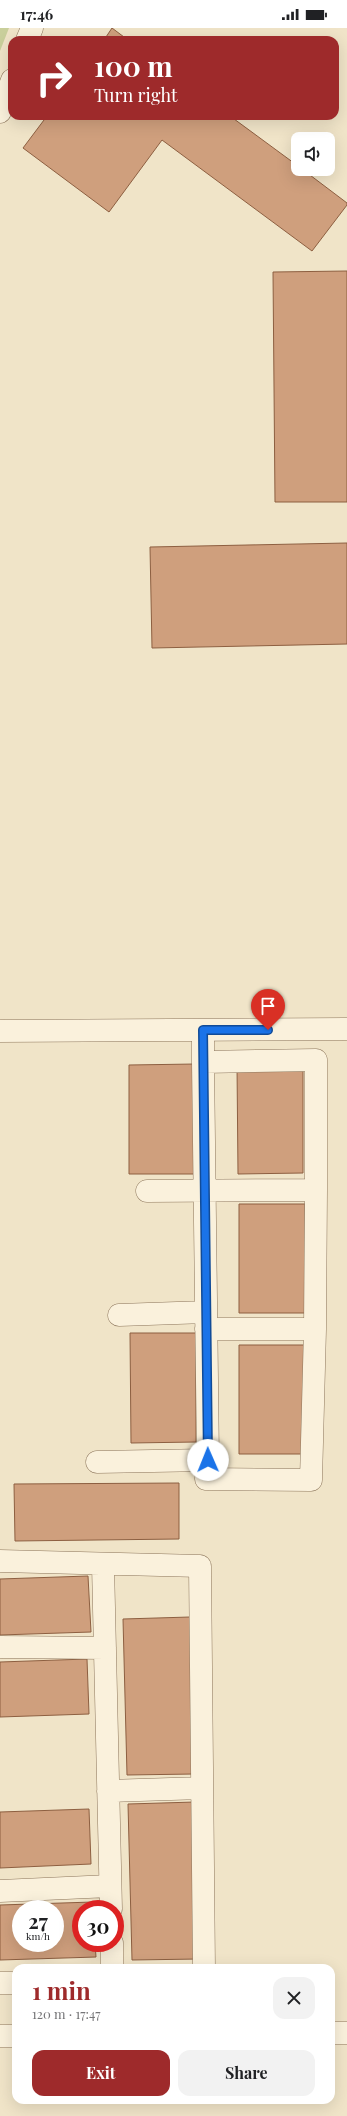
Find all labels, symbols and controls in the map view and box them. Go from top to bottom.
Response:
text: 17:46 [20,4,53,24]
text: 100 m [94,47,173,84]
icon: right [28,52,80,104]
text: Turn right [94,83,177,107]
map controls [291,132,335,176]
button: sound [291,132,335,176]
pin [251,989,285,1030]
icon: arrive [257,995,279,1017]
position arrow [187,1439,229,1481]
speed limit sign: 30 [72,1900,124,1952]
text: 27 [28,1907,48,1934]
text: km/h [26,1929,50,1943]
text: 1 min [32,1974,91,2006]
button: close [273,1977,315,2019]
text: 120 m · 17:47 [32,2005,101,2022]
button: Exit [32,2050,170,2096]
button: Share [178,2050,315,2096]

